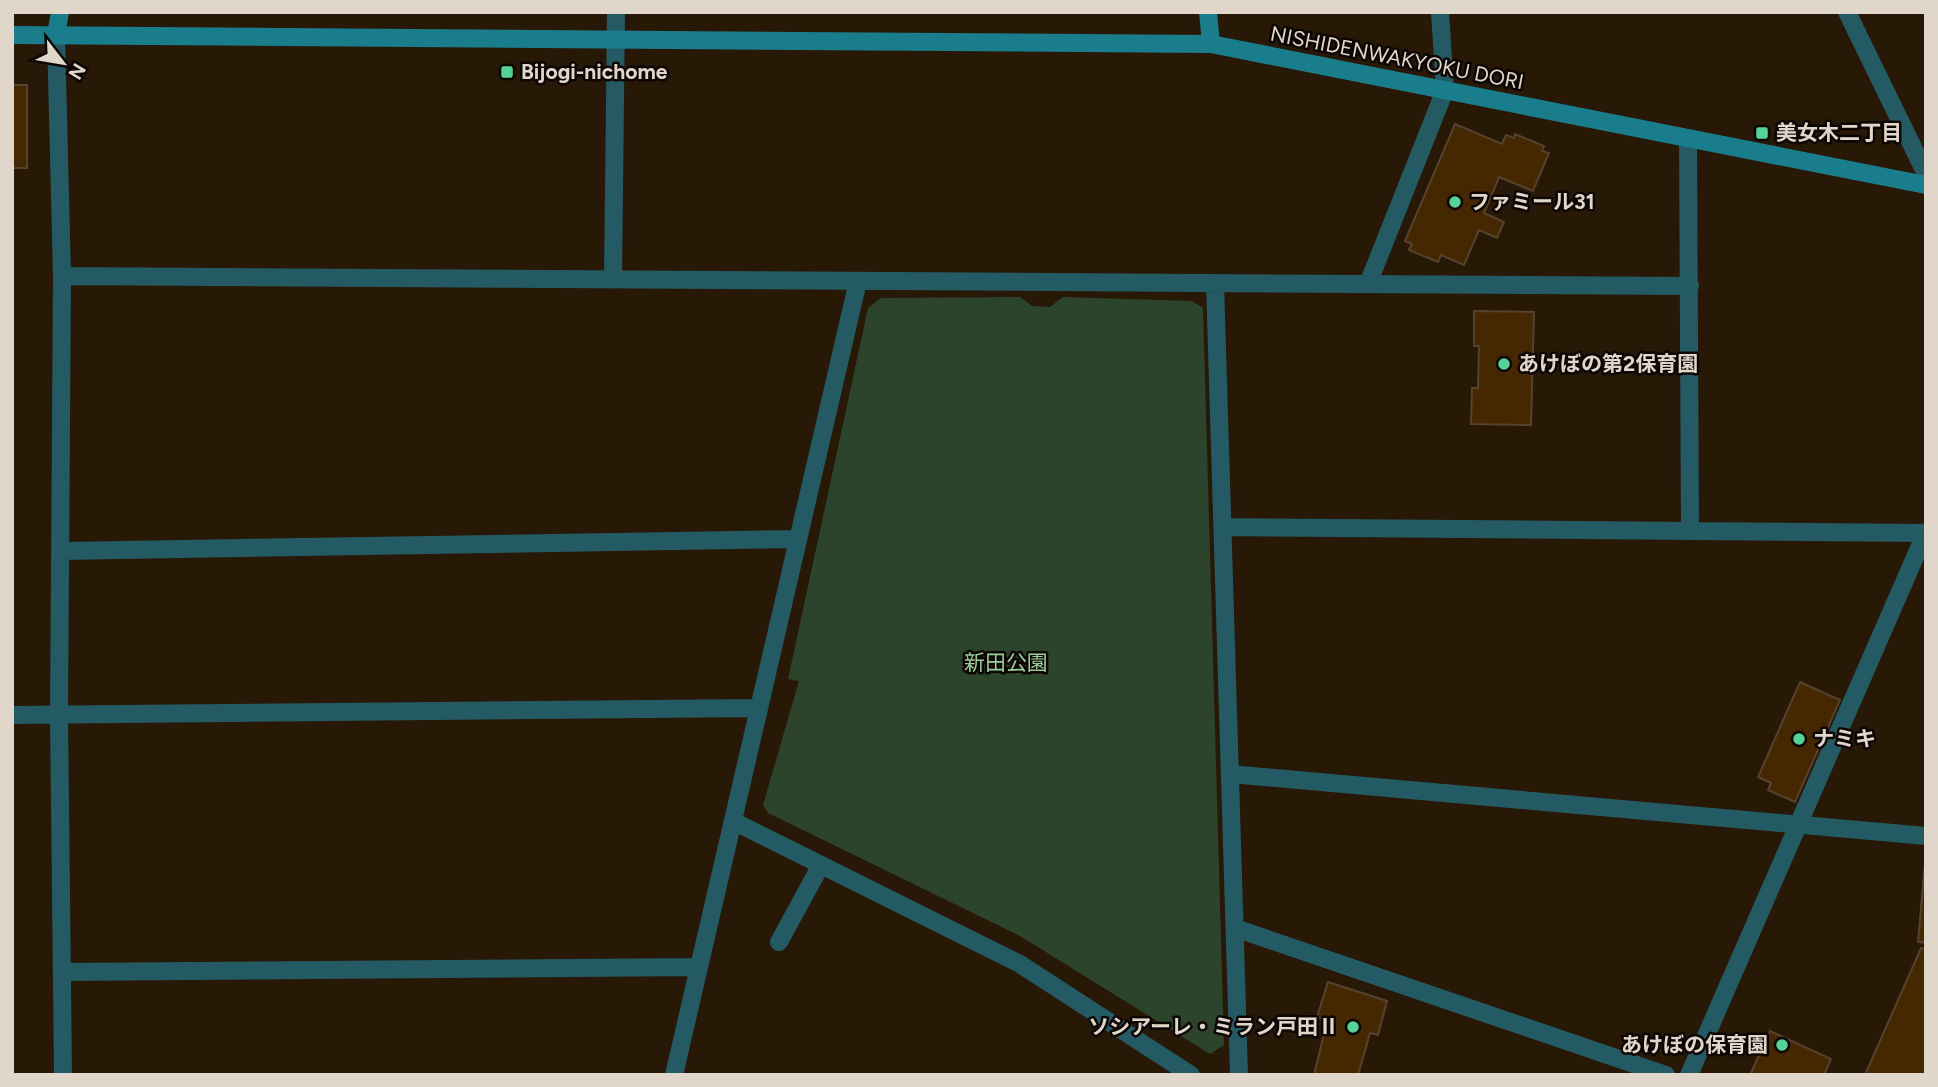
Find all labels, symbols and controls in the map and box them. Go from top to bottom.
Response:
street label: NISHIDENWAKYOKU DORI [1268,21,1526,94]
north arrow [28,28,98,98]
text: N [64,59,91,84]
place label: Bijogi-nichome [521,59,668,84]
marker: Bijogi-nichome [499,64,515,80]
place label: 美女木二丁目 [1776,120,1902,145]
marker: 美女木二丁目 [1754,125,1770,141]
place label: ファミール31 [1469,189,1595,214]
marker: ファミール31 [1447,194,1463,210]
place label: あけぼの第2保育園 [1518,351,1698,376]
marker: あけぼの第2保育園 [1496,356,1512,372]
park label: 新田公園 [964,650,1048,675]
place label: ナミキ [1813,726,1876,751]
marker: ナミキ [1791,731,1807,747]
place label: ソシアーレ・ミラン戸田Ⅱ [1088,1014,1339,1039]
marker: ソシアーレ・ミラン戸田Ⅱ [1345,1019,1361,1035]
place label: あけぼの保育園 [1621,1032,1768,1057]
marker: あけぼの保育園 [1774,1037,1790,1053]

